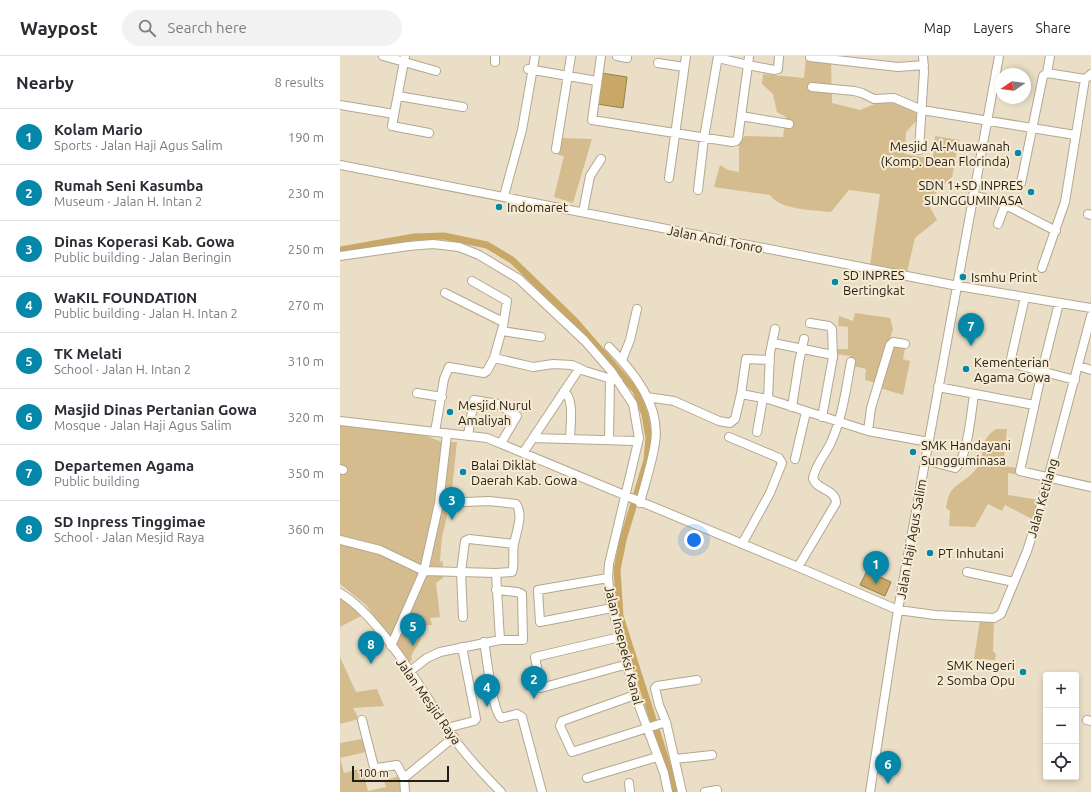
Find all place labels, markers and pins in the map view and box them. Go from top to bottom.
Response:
place label: Mesjid Al-Muawanah (Komp. Dean Florinda) [881,139,1010,169]
marker: Mesjid Al-Muawanah (Komp. Dean Florinda) [1013,148,1023,158]
place label: SDN 1+SD INPRES SUNGGUMINASA [919,178,1024,207]
marker: SDN 1+SD INPRES SUNGGUMINASA [1026,187,1036,197]
place label: Indomaret [507,200,568,214]
marker: Indomaret [494,202,504,212]
place label: SD INPRES Bertingkat [843,268,905,297]
place label: Ismhu Print [971,270,1037,284]
marker: Ismhu Print [958,272,968,282]
marker: SD INPRES Bertingkat [830,277,840,287]
pin: 7 [958,313,984,346]
place label: Kementerian Agama Gowa [974,355,1050,384]
marker: Kementerian Agama Gowa [961,364,971,374]
place label: Mesjid Nurul Amaliyah [458,398,532,427]
marker: Mesjid Nurul Amaliyah [445,407,455,417]
place label: SMK Handayani Sungguminasa [921,438,1011,467]
marker: SMK Handayani Sungguminasa [908,447,918,457]
place label: Balai Diklat Daerah Kab. Gowa [471,458,577,487]
marker: Balai Diklat Daerah Kab. Gowa [458,467,468,477]
pin: 3 [439,487,465,520]
place label: PT Inhutani [938,546,1004,560]
marker: PT Inhutani [925,548,935,558]
pin: 1 [863,551,889,584]
pin: 5 [400,613,426,646]
pin: 8 [358,631,384,664]
place label: SMK Negeri 2 Somba Opu [937,658,1015,687]
pin: 2 [521,666,547,699]
marker: SMK Negeri 2 Somba Opu [1018,667,1028,677]
pin: 4 [474,674,500,707]
pin: 6 [875,751,901,784]

